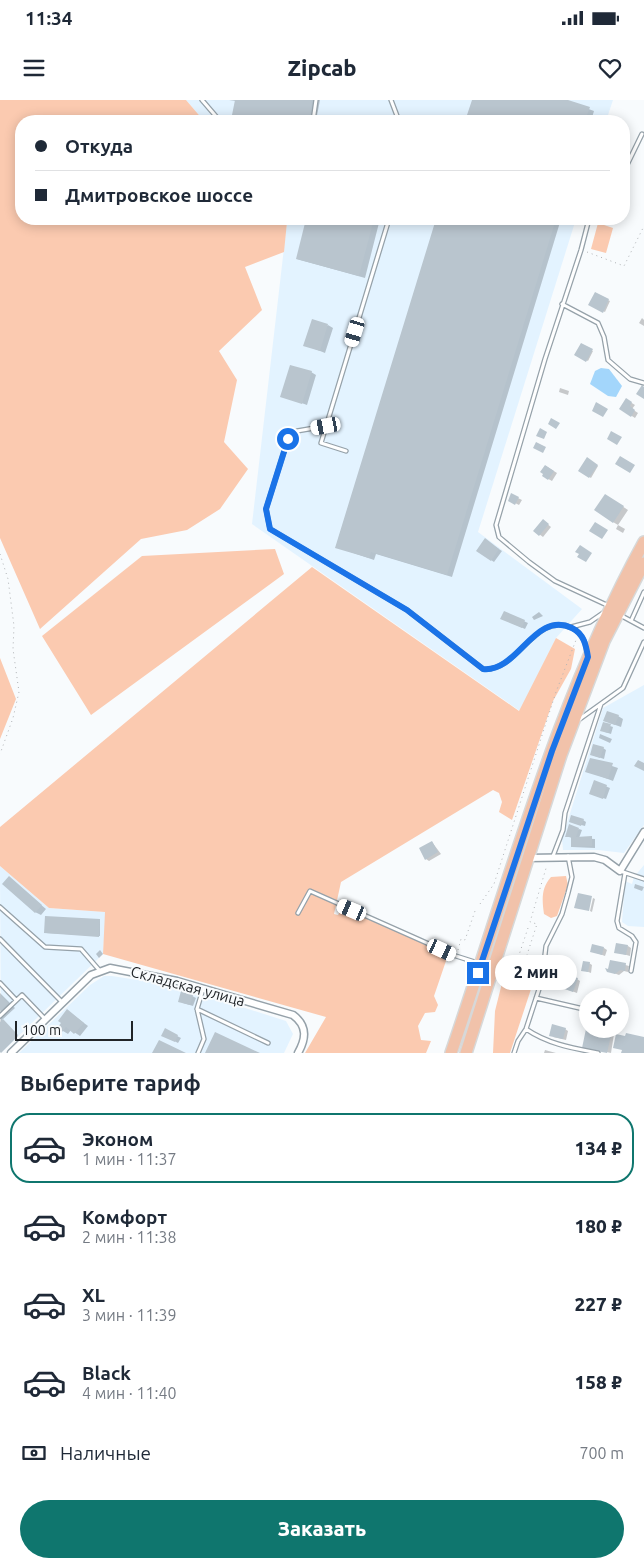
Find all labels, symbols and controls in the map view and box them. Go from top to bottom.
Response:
text: 11:34 [25,7,73,29]
icon: menu [20,54,48,82]
icon: heart [596,54,624,82]
text: Zipcab [287,55,357,80]
text: Откуда [65,135,133,157]
text: Дмитровское шоссе [65,184,253,206]
car [343,315,366,349]
car [309,416,342,436]
route start [277,428,299,450]
car [335,897,368,923]
car [425,937,458,963]
callout: 2 мин [496,956,578,990]
route end [467,962,489,984]
street label: Складская улица [129,963,247,1009]
text: 2 мин [514,963,558,981]
map controls [579,988,629,1038]
button: locate [579,988,629,1038]
scale bar [15,1018,132,1041]
text: 100 m [22,1022,61,1038]
text: Выберите тариф [20,1070,201,1095]
icon: car [22,1126,67,1171]
text: Эконом [82,1128,153,1150]
text: 134 ₽ [575,1137,622,1159]
text: 1 мин · 11:37 [82,1150,176,1168]
icon: car [22,1204,67,1249]
text: Комфорт [82,1206,167,1228]
text: 180 ₽ [575,1215,622,1237]
text: 2 мин · 11:38 [82,1228,176,1246]
icon: car [22,1282,67,1327]
text: XL [82,1284,105,1306]
text: 227 ₽ [575,1293,622,1315]
text: 3 мин · 11:39 [82,1306,176,1324]
icon: car [22,1360,67,1405]
text: Black [82,1362,131,1384]
text: 158 ₽ [575,1371,622,1393]
text: 4 мин · 11:40 [82,1384,176,1402]
icon: cash [20,1439,48,1467]
text: Наличные [60,1442,151,1464]
text: 700 m [579,1444,624,1462]
button: Заказать [20,1500,624,1558]

